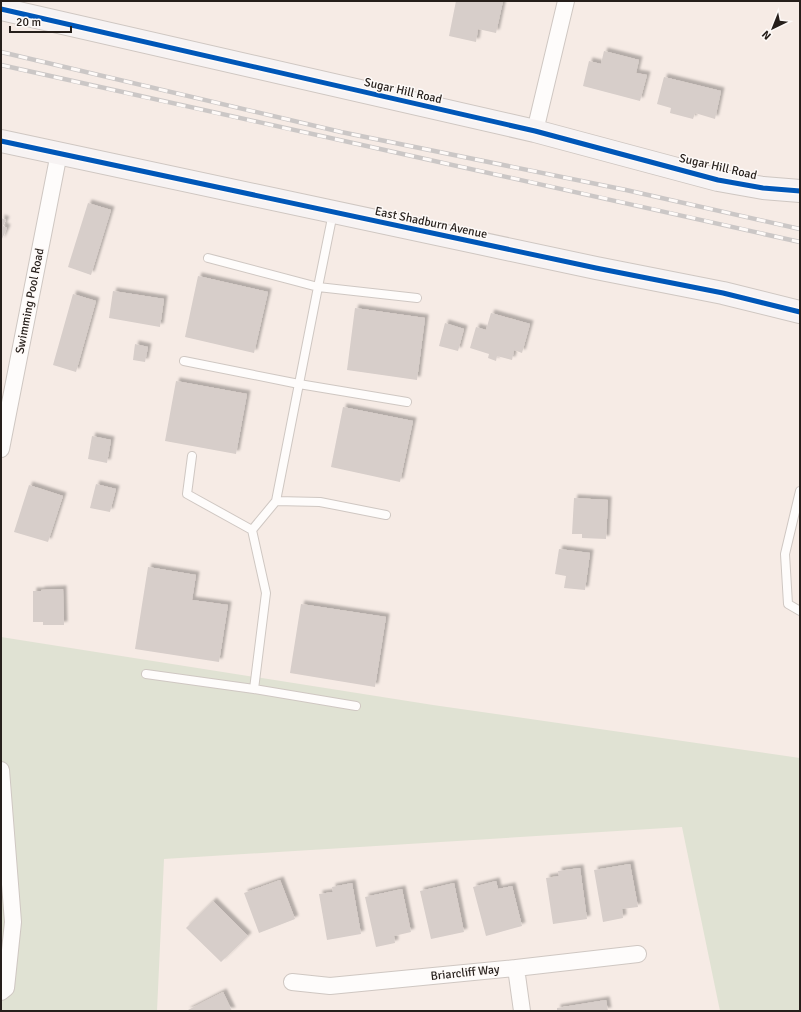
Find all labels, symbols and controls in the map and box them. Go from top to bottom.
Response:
scale bar [10,8,71,34]
north arrow [753,8,793,48]
text: 20 m [16,15,41,30]
text: N [759,28,774,42]
street label: Sugar Hill Road [363,75,443,107]
street label: Sugar Hill Road [678,151,758,183]
street label: East Shadburn Avenue [373,204,489,242]
street label: Swimming Pool Road [12,247,48,355]
street label: Briarcliff Way [430,962,501,984]

